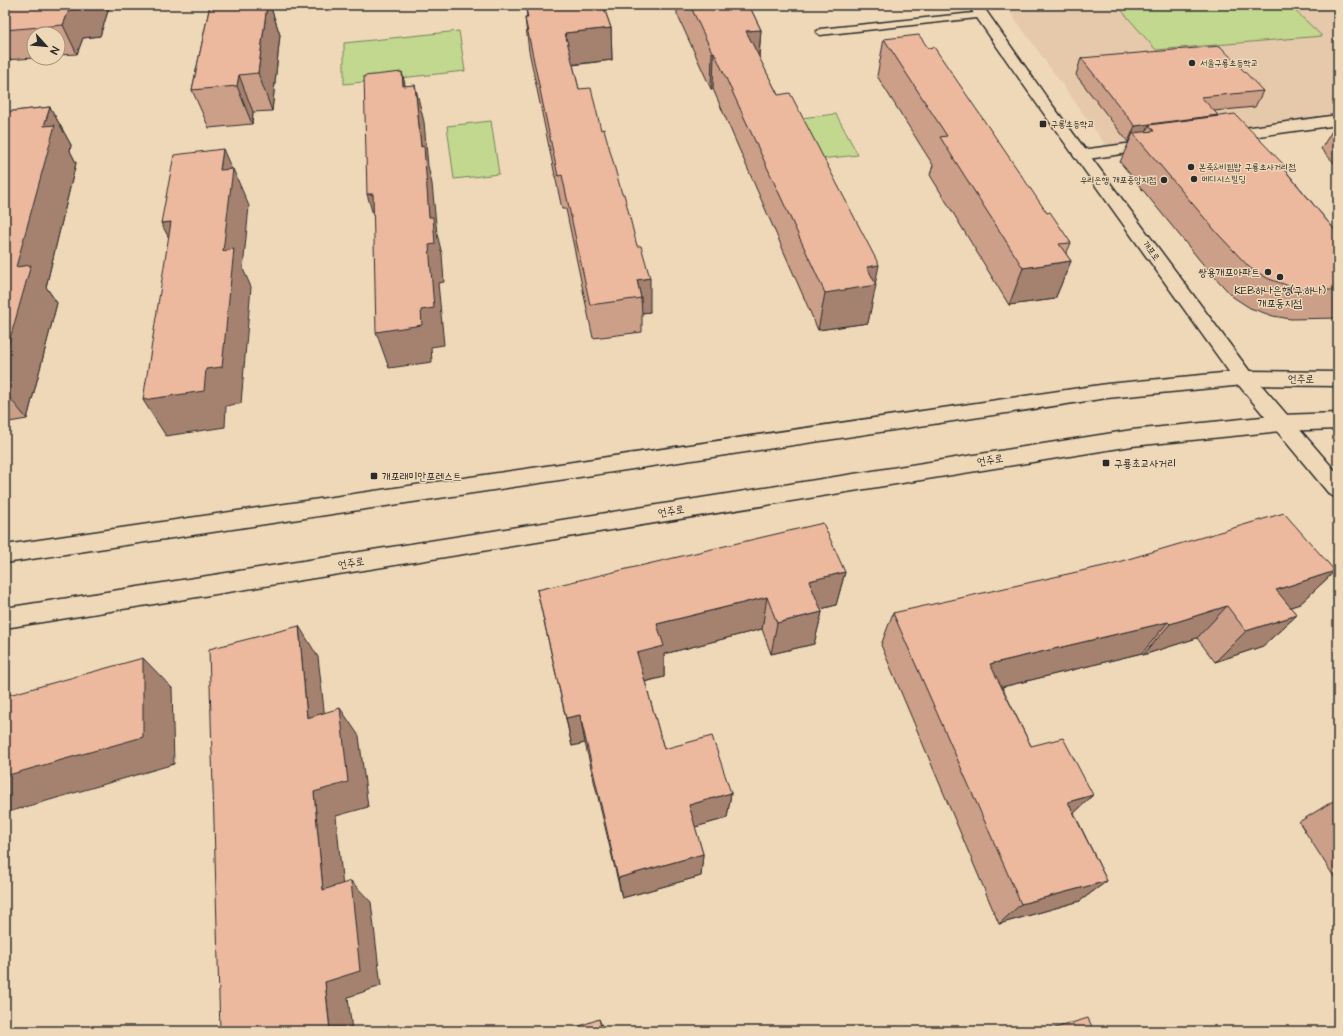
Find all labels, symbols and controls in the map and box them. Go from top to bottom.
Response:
north arrow [26,26,66,66]
text: N [46,44,63,57]
place label: 서울구룡초등학교 [1200,57,1258,70]
marker: 서울구룡초등학교 [1187,58,1197,68]
place label: 구룡초등학교 [1051,118,1094,131]
marker: 구룡초등학교 [1038,119,1048,129]
place label: 본죽&비빔밥 구룡초사거리점 [1199,161,1296,174]
marker: 본죽&비빔밥 구룡초사거리점 [1186,162,1196,172]
place label: 메디시스빌딩 [1202,173,1245,186]
place label: 우리은행 개포중앙지점 [1080,174,1157,187]
marker: 메디시스빌딩 [1189,174,1199,184]
marker: 우리은행 개포중앙지점 [1159,175,1169,185]
street label: 개포로 [1139,238,1163,264]
place label: 쌍용개포아파트 [1198,265,1260,280]
marker: 쌍용개포아파트 [1263,267,1273,277]
marker: KEB하나은행(구.하나) 개포동지점 [1275,272,1285,282]
place label: KEB하나은행(구.하나) 개포동지점 [1234,283,1326,311]
street label: 언주로 [1288,371,1315,387]
street label: 언주로 [976,450,1004,469]
place label: 구룡초교사거리 [1114,456,1176,471]
marker: 구룡초교사거리 [1101,458,1111,468]
place label: 개포래미안포레스트 [382,469,462,484]
marker: 개포래미안포레스트 [369,471,379,481]
street label: 언주로 [657,501,685,520]
street label: 언주로 [337,553,365,572]

